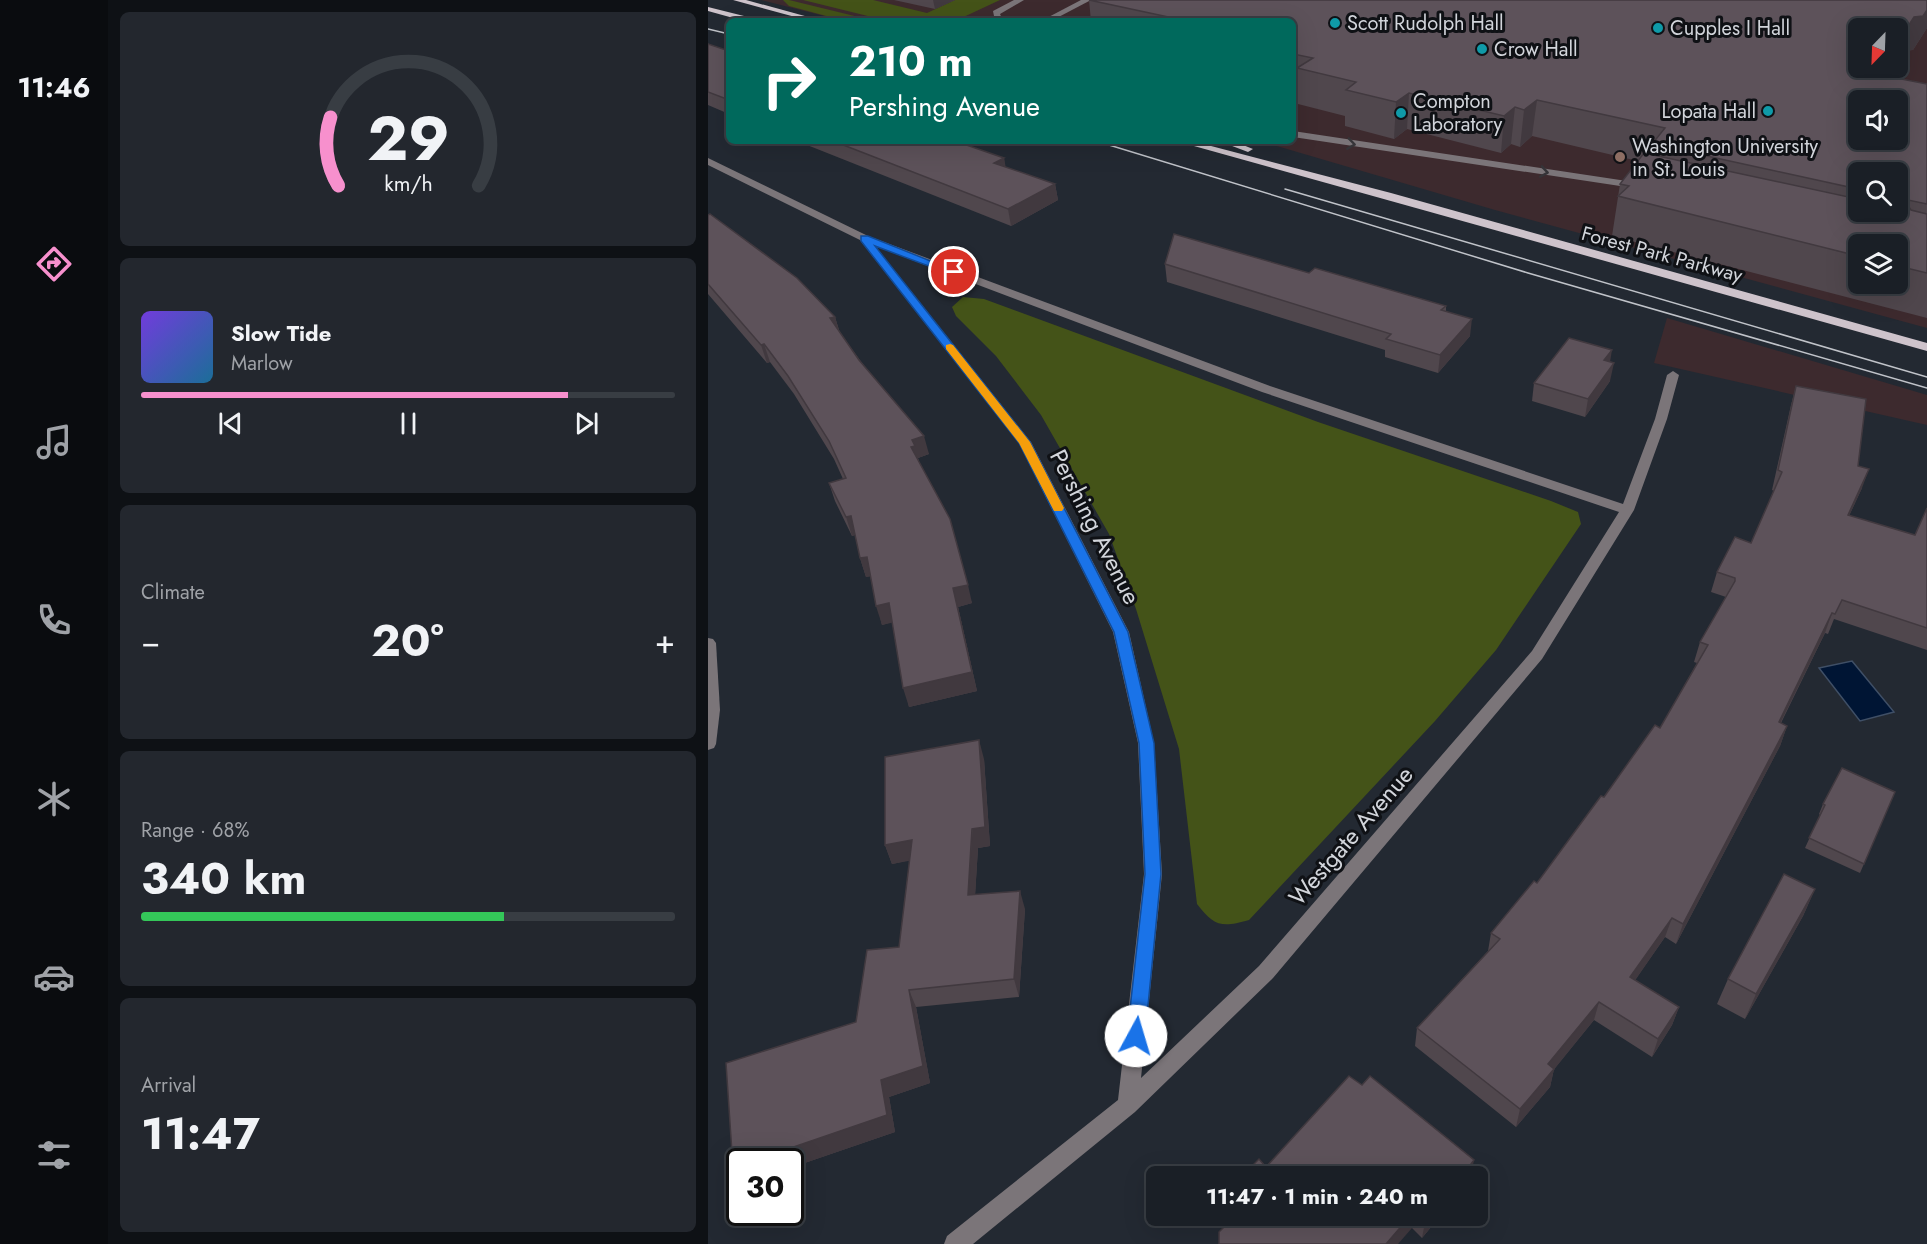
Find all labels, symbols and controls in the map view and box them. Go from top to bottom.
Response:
place label: Scott Rudolph Hall [1347,9,1504,38]
place label: Cupples I Hall [1670,14,1790,43]
marker: Scott Rudolph Hall [1328,16,1342,30]
north arrow [1848,18,1908,78]
map controls [1848,18,1908,294]
marker: Cupples I Hall [1651,21,1665,35]
text: 210 m [849,31,973,92]
place label: Crow Hall [1494,35,1578,64]
icon: right [750,42,828,120]
marker: Crow Hall [1475,42,1489,56]
text: 11:46 [17,68,91,107]
text: Pershing Avenue [849,87,1040,126]
place label: Compton Laboratory [1413,87,1503,139]
button: sound [1848,90,1908,150]
text: 29 [367,93,449,183]
place label: Lopata Hall [1662,97,1756,126]
marker: Lopata Hall [1761,104,1775,118]
marker: Compton Laboratory [1394,106,1408,120]
place label: Washington University in St. Louis [1632,132,1818,184]
one-way arrow [1346,138,1355,150]
marker: Washington University in St. Louis [1613,150,1627,164]
button: search [1848,162,1908,222]
one-way arrow [1539,165,1548,177]
text: km/h [384,169,432,200]
street label: Forest Park Parkway [1578,219,1746,290]
button: layers [1848,234,1908,294]
icon: directions [33,243,75,285]
pin [928,246,979,297]
icon: arrive [937,255,970,288]
text: Slow Tide [231,317,331,349]
text: Marlow [231,349,293,378]
icon: previous [214,407,247,440]
icon: pause [392,407,425,440]
icon: next [570,407,603,440]
icon: music [33,421,75,463]
street label: Pershing Avenue [1041,443,1150,610]
text: Climate [141,578,205,607]
icon: phone [33,599,75,641]
text: 20° [371,608,444,673]
text: − [141,618,160,665]
text: + [655,618,675,665]
street label: Westgate Avenue [1280,758,1421,913]
icon: climate [33,778,75,820]
text: Range · 68% [141,816,249,845]
text: 340 km [141,846,307,911]
icon: car [33,956,75,998]
position arrow [1104,1004,1168,1068]
text: Arrival [141,1071,196,1100]
text: 11:47 [141,1101,260,1166]
icon: filters [33,1134,75,1176]
speed limit sign: 30 [726,1148,804,1226]
text: 11:47 · 1 min · 240 m [1206,1180,1428,1212]

